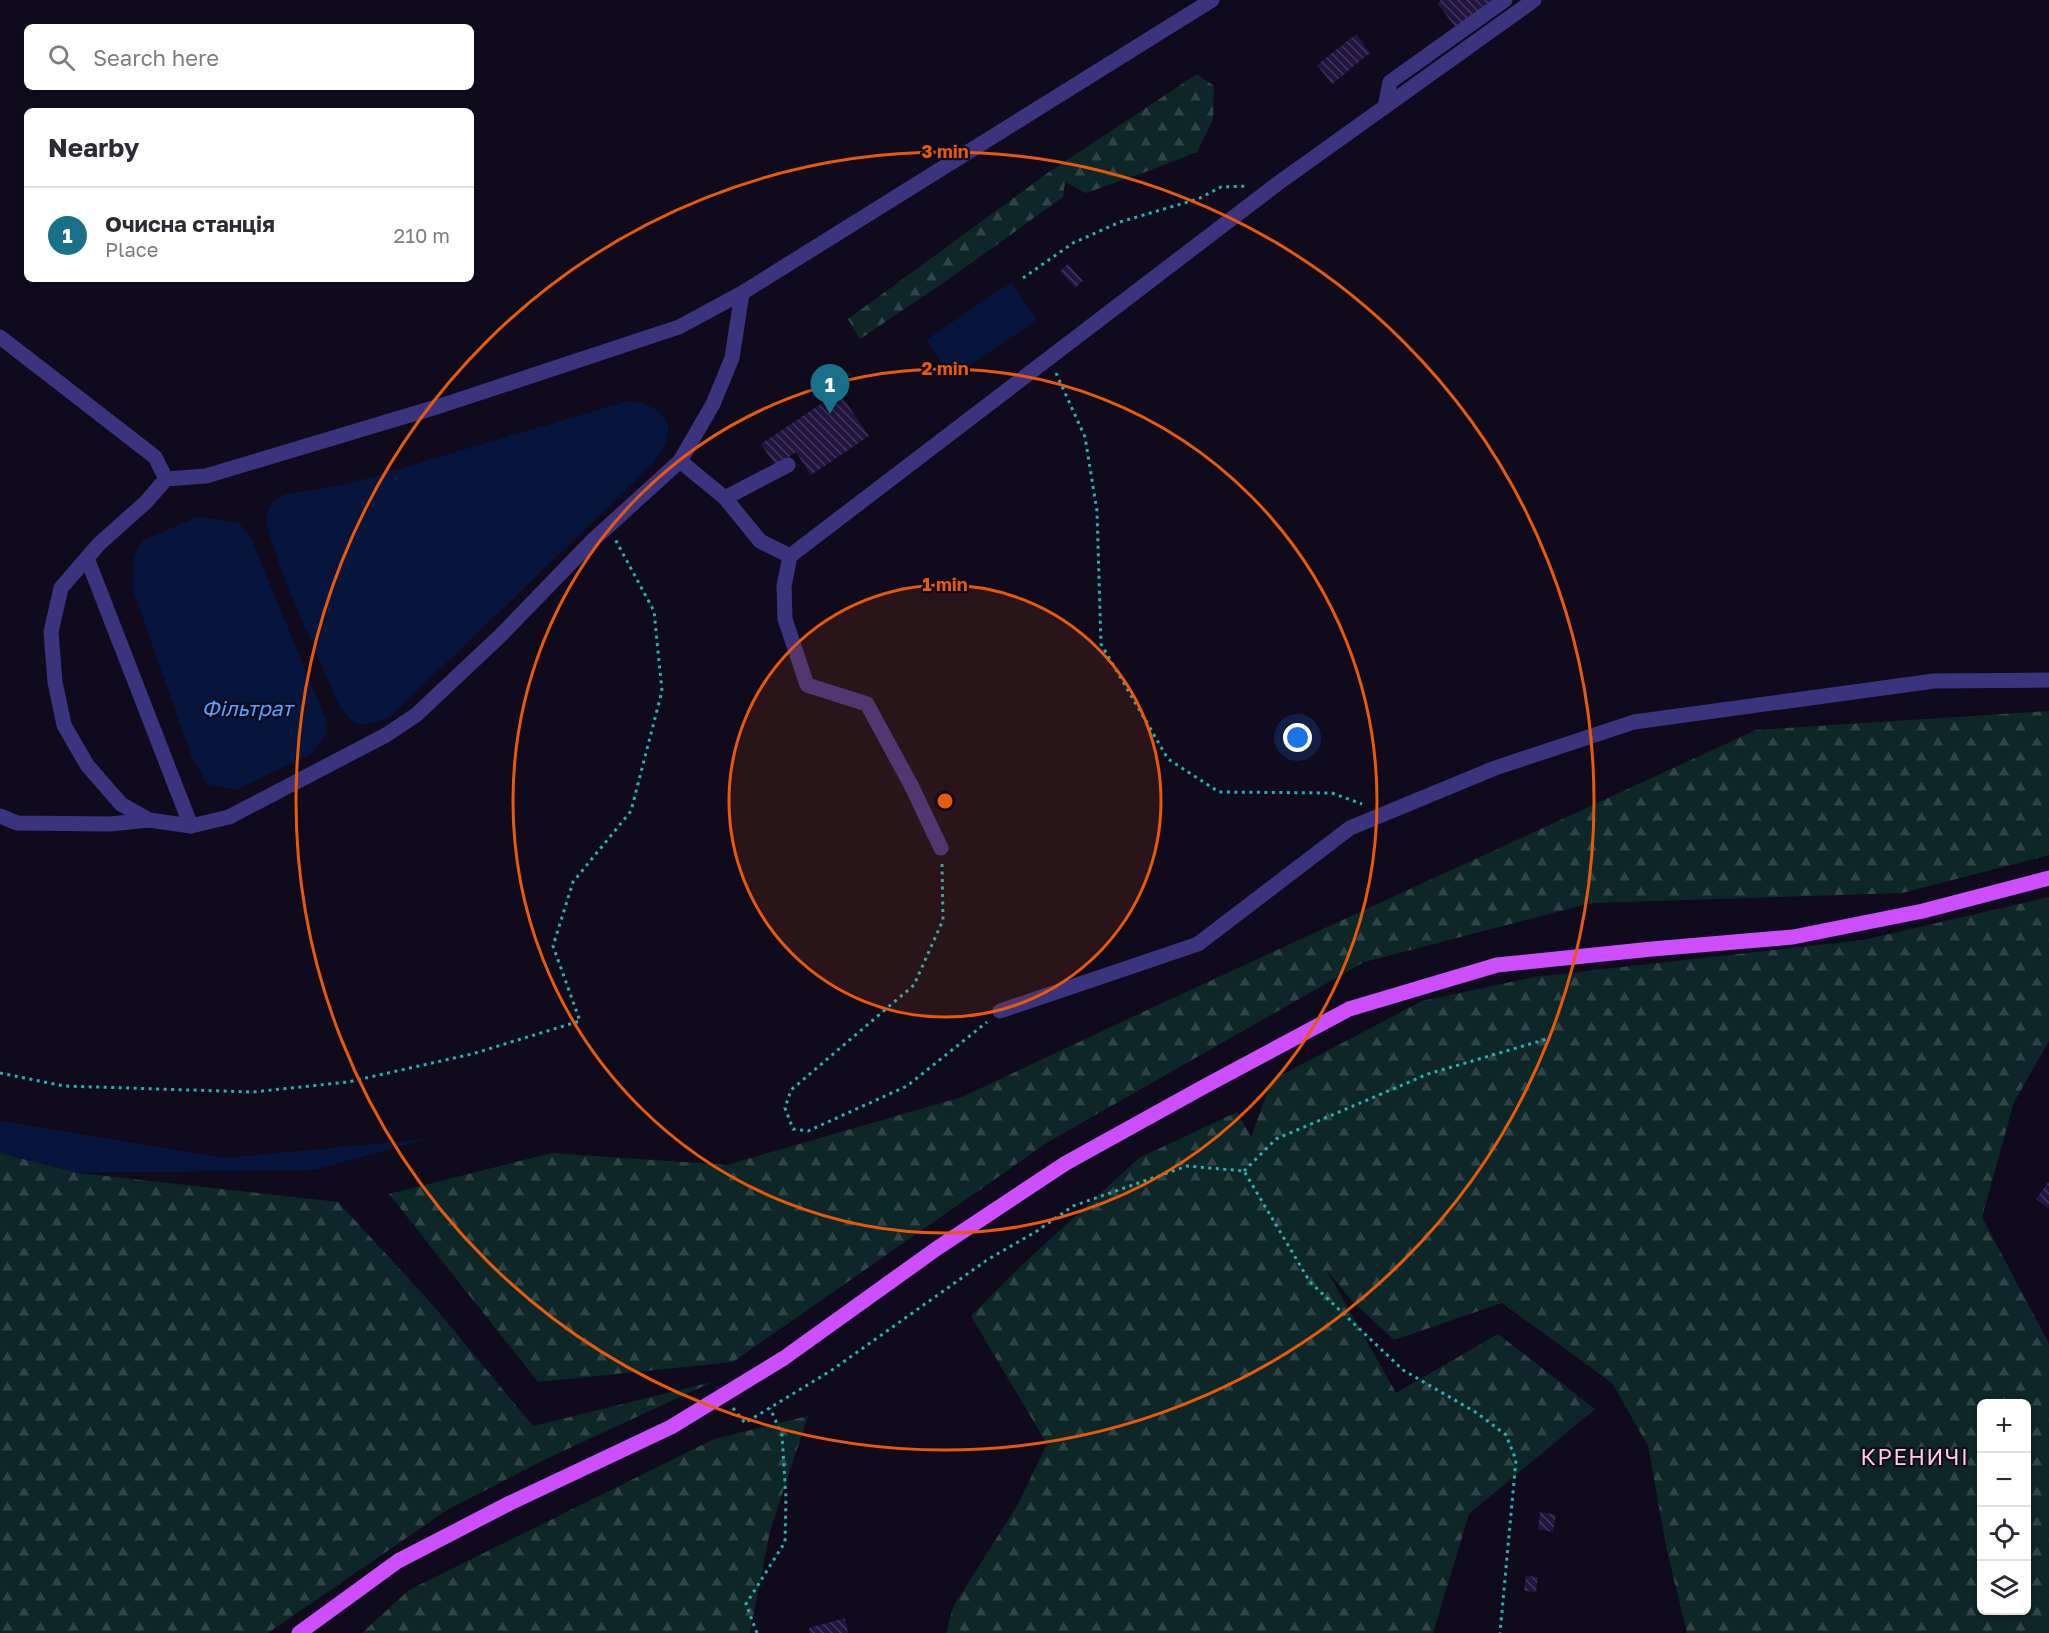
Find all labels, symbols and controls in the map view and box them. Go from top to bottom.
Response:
search box [24,24,474,90]
icon: search [45,41,78,74]
text: Search here [93,44,219,71]
text: Nearby [48,132,139,163]
text: 3 min [921,140,969,162]
text: Очисна станція [105,210,275,237]
text: 1 [62,223,73,247]
text: 210 m [394,223,450,247]
text: Place [105,237,158,261]
text: 2 min [921,357,969,379]
pin: 1 [810,364,850,414]
text: 1 min [922,573,968,595]
water label: Фільтрат [201,695,295,721]
your location [1283,723,1312,752]
centre of rings [935,791,955,811]
map controls [1977,1399,2031,1615]
button: + [1977,1399,2031,1453]
district label: КРЕНИЧІ [1861,1443,1969,1470]
button: − [1977,1453,2031,1507]
button: locate [1977,1507,2031,1561]
button: layers [1977,1561,2031,1615]

